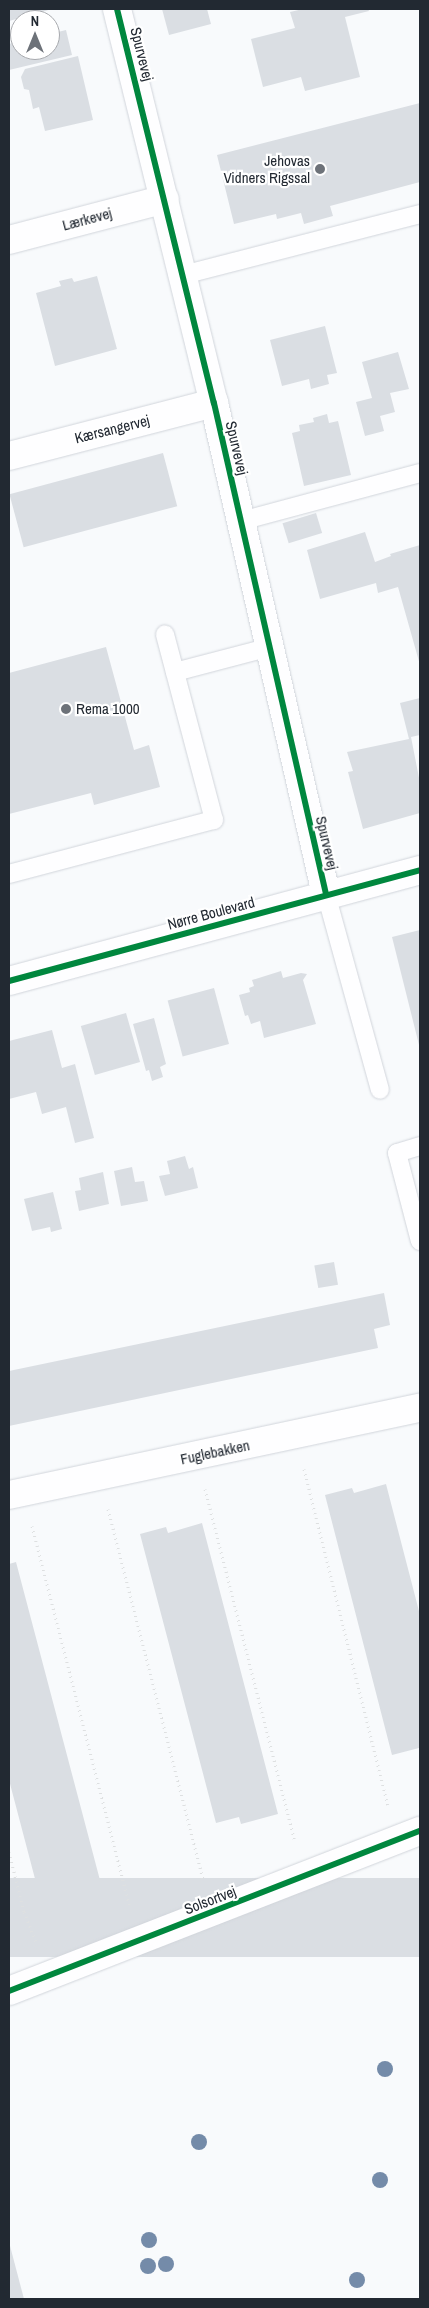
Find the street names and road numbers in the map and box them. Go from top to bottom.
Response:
street label: Spurvevej [127,25,157,83]
street label: Lærkevej [60,204,114,234]
street label: Kærsangervej [73,411,151,447]
street label: Spurvevej [222,419,252,477]
street label: Spurvevej [312,814,342,872]
street label: Nørre Boulevard [165,893,257,933]
street label: Fuglebakken [179,1436,251,1468]
street label: Solsortvej [182,1882,238,1918]

